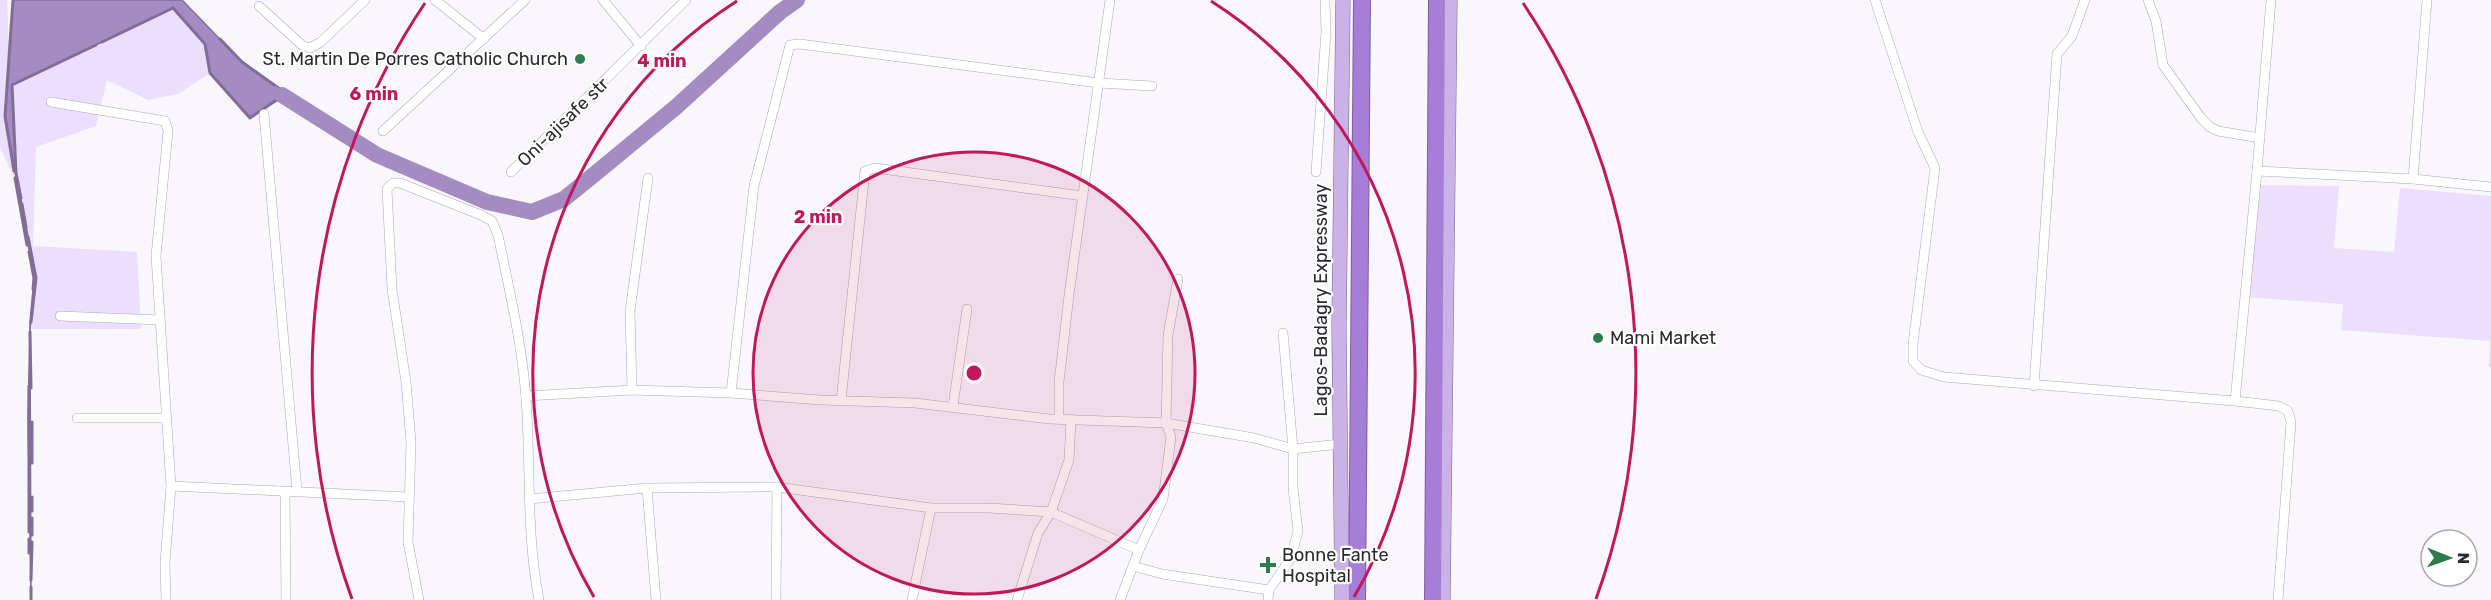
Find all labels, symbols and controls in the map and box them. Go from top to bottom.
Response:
place label: St. Martin De Porres Catholic Church [263,48,568,70]
text: 4 min [637,50,687,72]
marker: St. Martin De Porres Catholic Church [573,52,587,66]
street label: Oni-ajisafe str [513,73,613,171]
text: 6 min [350,83,398,105]
street label: Lagos-Badagry Expressway [1310,184,1332,416]
text: 2 min [794,206,842,228]
place label: Mami Market [1610,327,1716,349]
marker: Mami Market [1591,331,1605,345]
centre of rings [964,363,984,383]
north arrow [2419,528,2479,588]
place label: Bonne Fante Hospital [1282,544,1389,587]
text: N [2454,552,2473,564]
marker: Bonne Fante Hospital [1259,556,1277,574]

